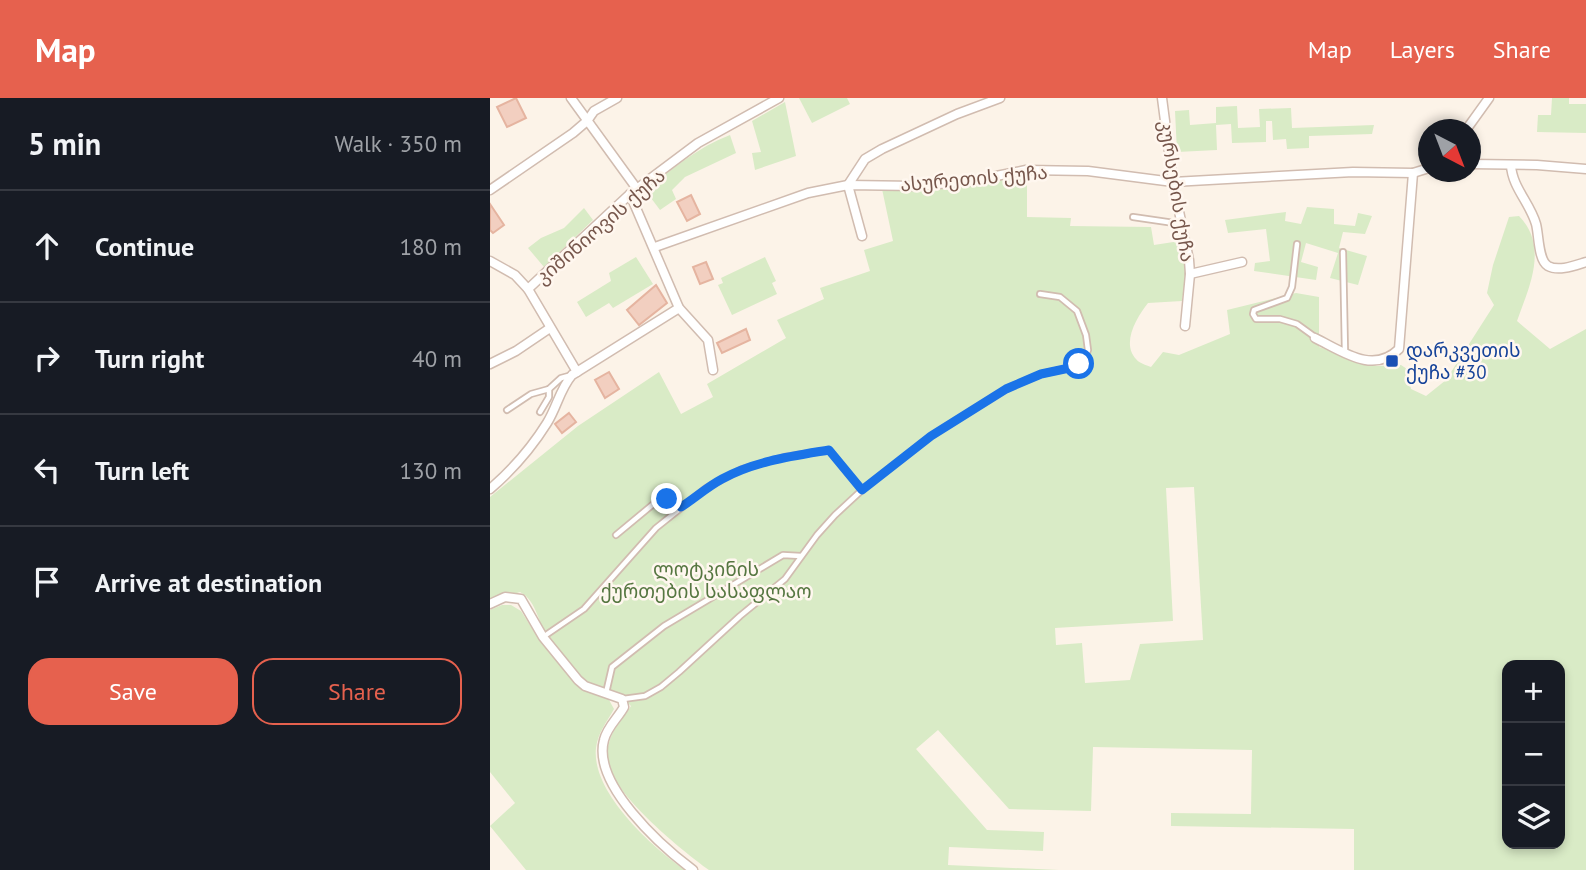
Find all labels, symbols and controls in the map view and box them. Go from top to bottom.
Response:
text: Map [35,28,96,71]
text: Map [1308,34,1352,65]
text: Layers [1390,34,1455,65]
text: Share [1493,34,1551,65]
street label: კურსების ქუჩა [1154,118,1200,264]
north arrow [1418,119,1481,182]
text: 5 min [28,124,101,163]
text: Walk · 350 m [335,129,462,158]
street label: ასურეთის ქუჩა [899,160,1049,196]
street label: კიშინიოვის ქუჩა [530,163,670,289]
icon: ahead [28,227,66,265]
text: Continue [95,230,194,263]
text: 180 m [400,232,462,261]
place label: დარკვეთის ქუჩა #30 [1406,338,1521,384]
icon: right [28,339,66,377]
text: Turn right [95,342,204,375]
text: 40 m [412,344,462,373]
route start [1063,348,1094,379]
marker: დარკვეთის ქუჩა #30 [1384,353,1400,369]
icon: left [28,451,66,489]
text: Turn left [95,454,189,487]
text: 130 m [400,456,462,485]
route end [651,483,682,514]
park label: ლოტკინის ქურთების სასაფლაო [600,557,812,604]
icon: arrive [28,563,66,601]
text: Arrive at destination [95,566,322,599]
button: Save [28,658,238,725]
button: Share [252,658,462,725]
map controls [1502,660,1565,849]
button: + [1502,660,1565,723]
button: − [1502,723,1565,786]
button: layers [1502,786,1565,849]

